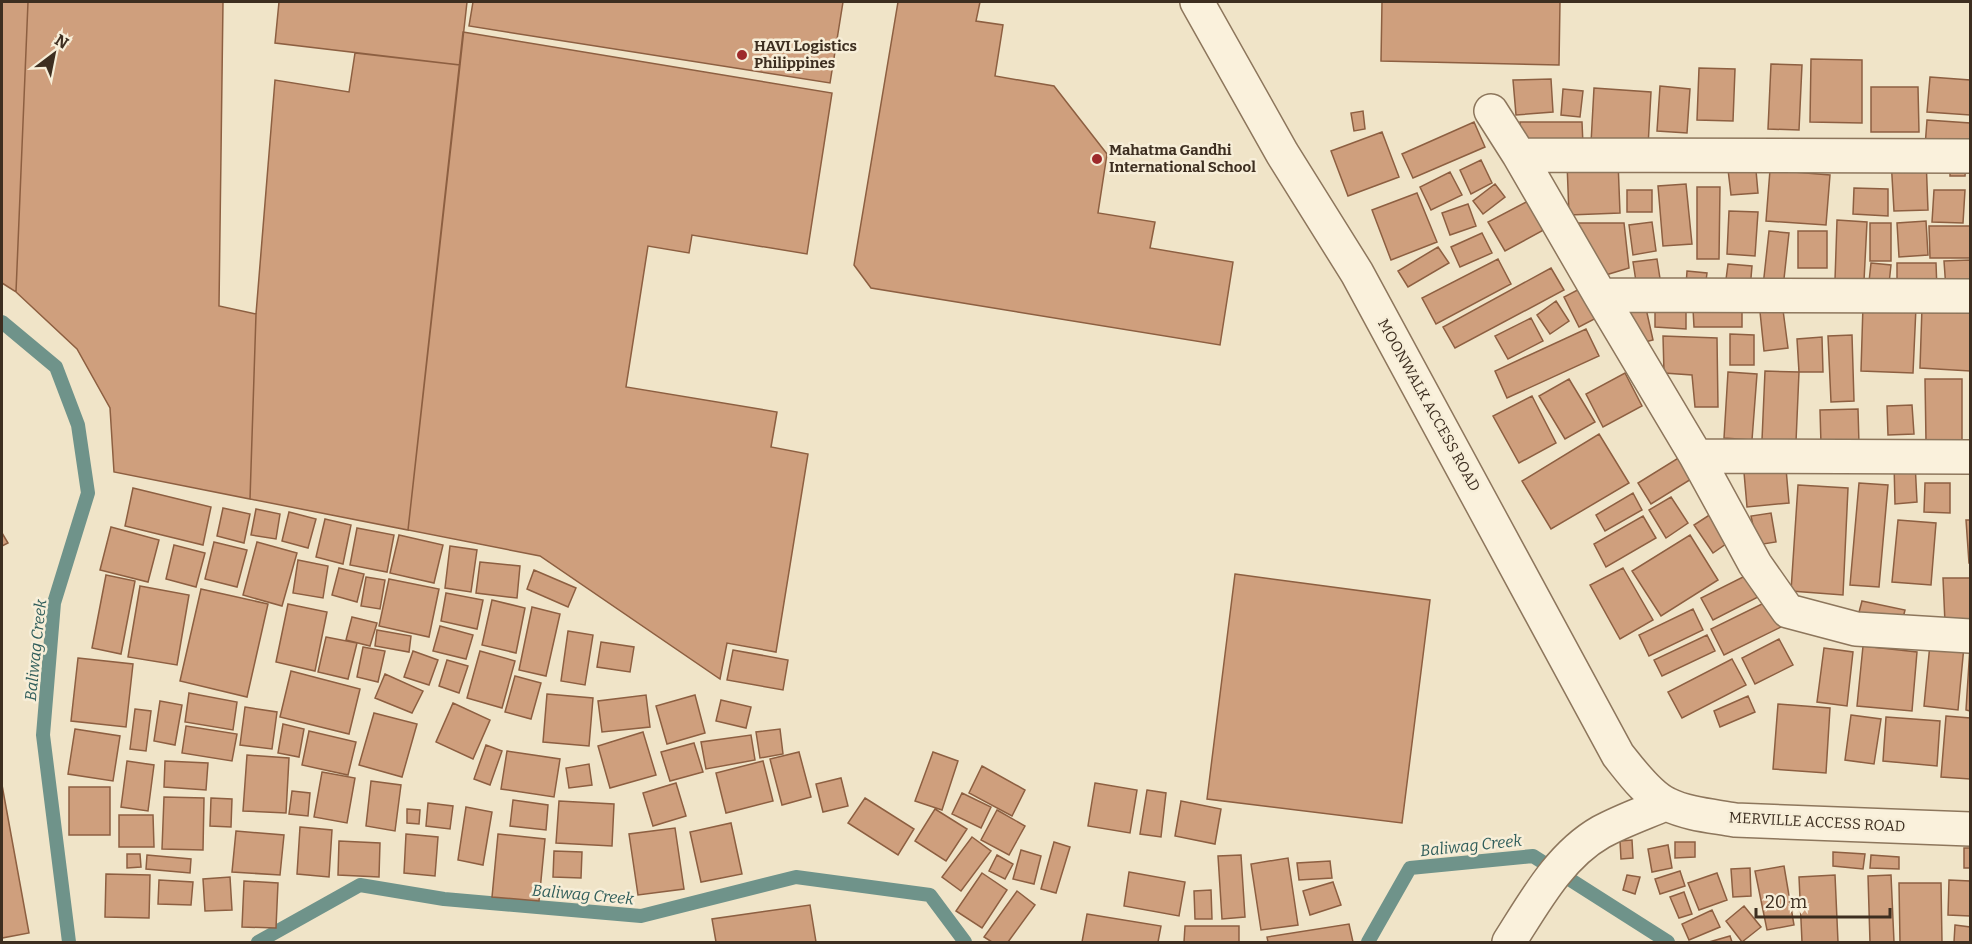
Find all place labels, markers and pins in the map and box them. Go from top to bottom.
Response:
place label: HAVI Logistics Philippines [754,37,857,72]
marker: HAVI Logistics Philippines [735,48,749,62]
place label: Mahatma Gandhi International School [1109,141,1256,176]
marker: Mahatma Gandhi International School [1090,152,1104,166]

